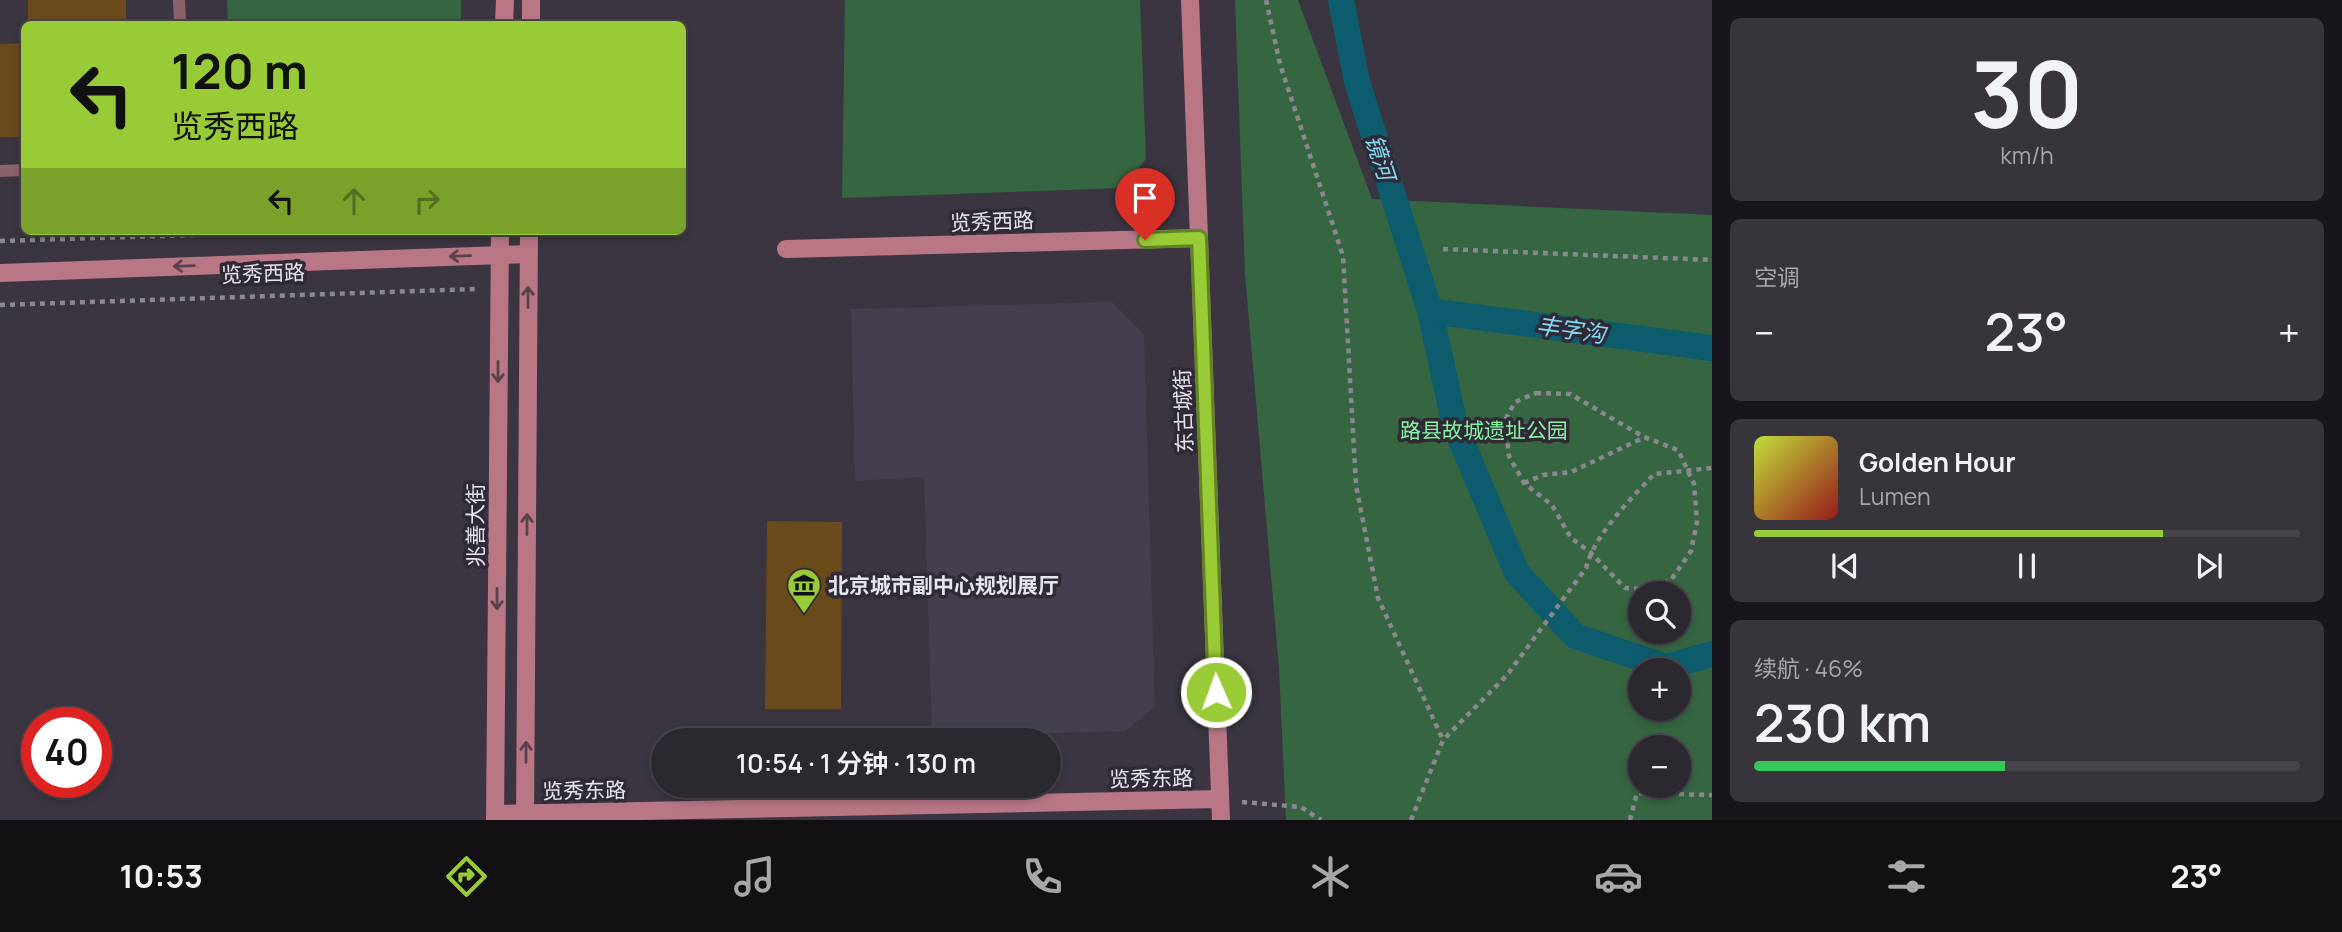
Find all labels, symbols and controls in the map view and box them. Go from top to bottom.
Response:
text: 30 [1971,31,2083,155]
text: 120 m [171,37,308,104]
icon: left [56,49,147,140]
text: 览秀西路 [171,104,299,148]
water label: 镜河 [1359,130,1405,188]
text: km/h [2000,139,2054,171]
pin [1115,168,1175,240]
icon: arrive [1126,179,1164,217]
icon: left [262,182,300,220]
icon: ahead [335,182,373,220]
icon: right [408,182,446,220]
street label: 览秀西路 [950,206,1034,236]
one-way arrow [449,250,472,263]
street label: 览秀西路 [221,258,305,288]
one-way arrow [173,260,196,273]
text: 空调 [1754,261,1800,293]
one-way arrow [521,286,535,309]
text: 23° [1984,296,2068,367]
text: − [1754,306,1775,358]
text: + [2278,306,2300,358]
water label: 丰字沟 [1535,308,1610,350]
one-way arrow [492,360,505,383]
street label: 东古城街 [1168,369,1198,453]
park label: 路县故城遗址公园 [1400,416,1568,444]
text: Golden Hour [1859,444,2016,480]
text: Lumen [1859,480,1931,512]
street label: 兆善大街 [461,483,489,567]
one-way arrow [520,513,534,536]
icon: previous [1826,547,1864,585]
icon: pause [2008,547,2046,585]
icon: next [2190,547,2228,585]
museum icon: 北京城市副中心规划展厅 [785,566,823,615]
place label: 北京城市副中心规划展厅 [828,571,1059,599]
map controls [1628,581,1691,798]
button: search [1628,581,1691,644]
one-way arrow [490,588,504,611]
text: 续航 · 46% [1754,652,1863,684]
position arrow [1179,655,1253,729]
button: + [1628,658,1691,721]
text: 230 km [1754,687,1931,758]
speed limit sign: 40 [21,707,112,798]
button: − [1628,735,1691,798]
one-way arrow [519,741,533,764]
text: 10:54 · 1 分钟 · 130 m [736,745,976,781]
street label: 览秀东路 [1109,763,1193,793]
street label: 览秀东路 [542,775,626,805]
icon: directions [442,852,491,901]
icon: music [730,852,779,901]
icon: phone [1018,852,1067,901]
icon: climate [1306,852,1355,901]
icon: car [1594,852,1643,901]
icon: filters [1882,852,1931,901]
text: 10:53 [120,854,203,898]
text: 23° [2170,854,2222,898]

